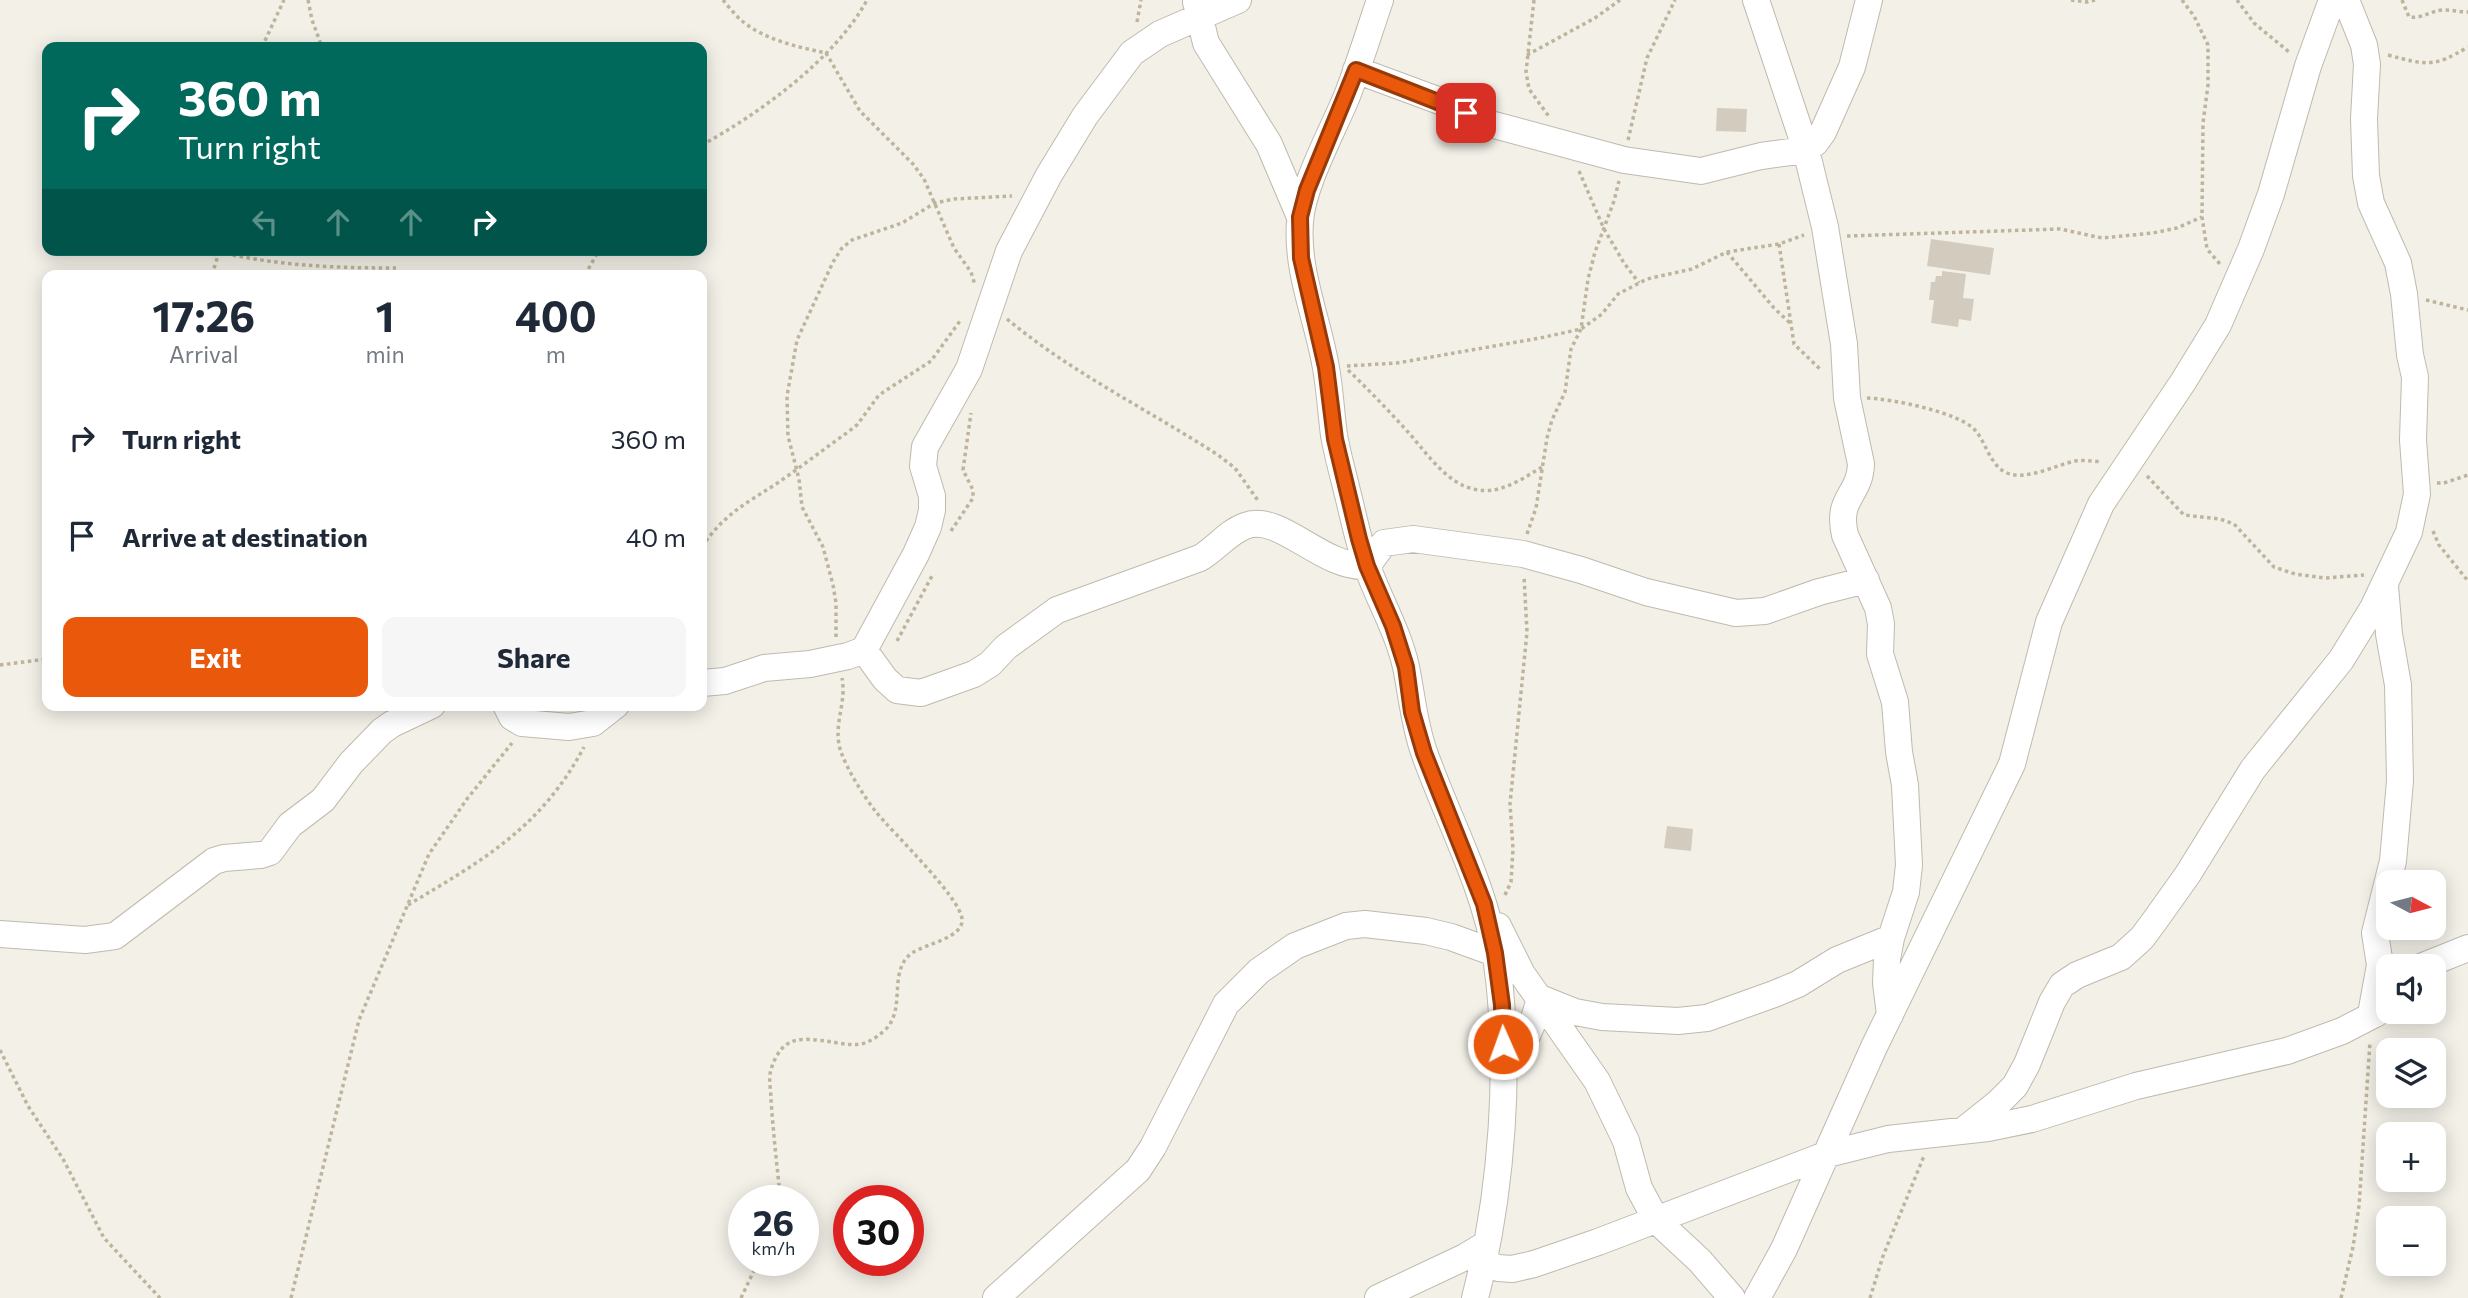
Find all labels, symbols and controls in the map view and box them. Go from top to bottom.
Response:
text: 360 m [178,66,321,126]
icon: right [63,70,154,161]
pin [1436,83,1496,143]
icon: arrive [1447,94,1485,132]
text: Turn right [178,126,321,166]
icon: left [246,203,284,241]
icon: ahead [319,203,357,241]
icon: ahead [392,203,430,241]
icon: right [465,203,503,241]
text: 17:26 [152,289,255,341]
text: 1 [376,289,395,341]
text: 400 [515,289,597,341]
text: Arrival [169,340,239,368]
text: min [365,340,405,368]
text: m [546,340,566,368]
icon: right [63,419,101,457]
text: Turn right [122,423,241,454]
text: 360 m [611,423,686,454]
icon: arrive [63,517,101,555]
text: Arrive at destination [122,521,368,552]
text: 40 m [626,521,686,552]
button: Exit [63,617,368,697]
button: Share [382,617,686,697]
north arrow [2376,870,2446,940]
map controls [2376,870,2446,1276]
button: sound [2376,954,2446,1024]
position arrow [1466,1007,1540,1081]
button: layers [2376,1038,2446,1108]
button: + [2376,1122,2446,1192]
speed limit sign: 30 [833,1185,924,1276]
text: 26 [753,1200,794,1243]
button: − [2376,1206,2446,1276]
text: km/h [752,1237,795,1259]

